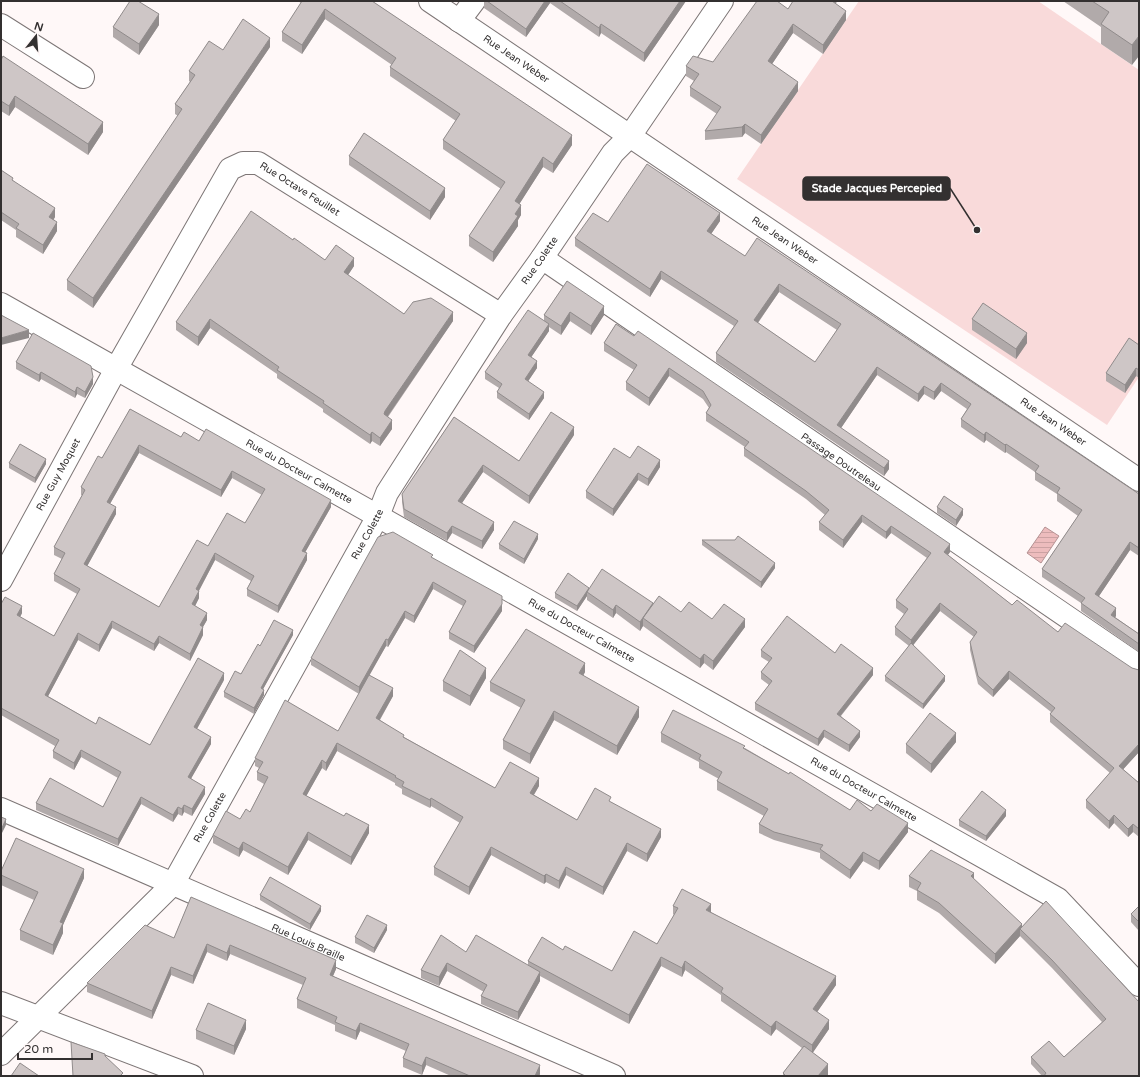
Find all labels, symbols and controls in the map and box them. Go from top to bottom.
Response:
north arrow [16,16,56,56]
text: N [33,19,45,34]
street label: Rue Jean Weber [481,33,552,86]
street label: Rue Octave Feuillet [257,160,342,219]
callout: Stade Jacques Percepied [803,177,950,200]
text: Stade Jacques Percepied [812,182,942,196]
street label: Rue Jean Weber [749,214,820,267]
street label: Rue Colette [519,234,561,287]
street label: Rue Jean Weber [1018,395,1089,449]
street label: Passage Doutreleau [798,431,883,494]
street label: Rue Guy Moquet [34,436,83,513]
street label: Rue du Docteur Calmette [244,437,355,507]
street label: Rue Colette [349,507,386,562]
street label: Rue du Docteur Calmette [526,596,637,666]
street label: Rue du Docteur Calmette [808,755,919,825]
street label: Rue Colette [191,790,229,845]
street label: Rue Louis Braille [270,922,347,964]
scale bar [18,1035,92,1061]
text: 20 m [24,1042,53,1056]

